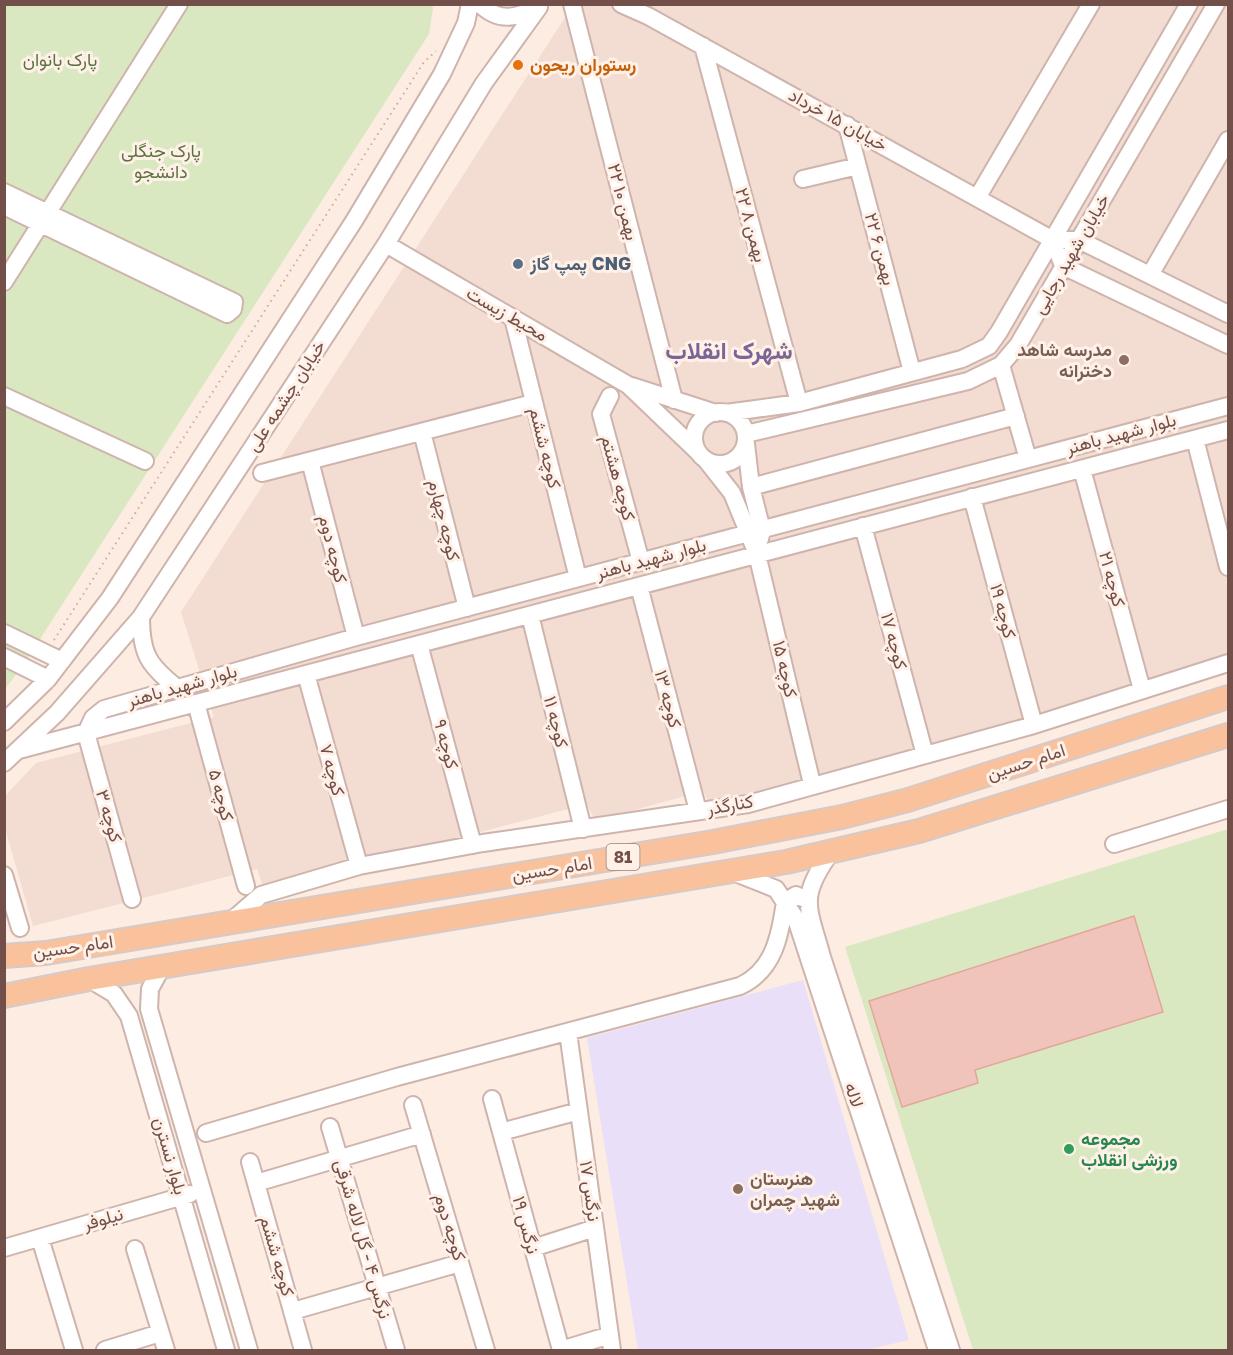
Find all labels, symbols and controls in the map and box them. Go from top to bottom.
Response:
park label: پارک بانوان [23,48,97,72]
place label: رستوران ریحون [530,53,636,76]
marker: رستوران ریحون [511,58,525,72]
street label: خیابان ۱۵ خرداد [785,83,892,156]
park label: پارک جنگلی دانشجو [121,139,201,183]
street label: ۲۲ بهمن ۱۰ [603,161,644,243]
street label: ۲۲ بهمن ۸ [731,185,772,265]
street label: خیابان شهید رجایی [1027,190,1114,318]
street label: ۲۲ بهمن ۶ [860,210,901,288]
place label: پمپ گاز CNG [529,252,631,276]
marker: پمپ گاز CNG [511,257,525,271]
street label: محیط زیست [462,281,552,346]
district label: شهرک انقلاب [665,335,793,366]
street label: خیابان چشمه علی [241,336,331,456]
place label: مدرسه شاهد دخترانه [1017,338,1112,382]
marker: مدرسه شاهد دخترانه [1117,353,1131,367]
street label: کوچه ششم [523,405,567,491]
street label: بلوار شهید باهنر [1062,408,1179,460]
street label: کوچه هشتم [595,433,641,523]
street label: کوچه چهارم [422,477,466,563]
street label: کوچه دوم [313,513,353,585]
street label: بلوار شهید باهنر [592,533,709,585]
street label: کوچه ۲۱ [1093,549,1131,609]
street label: کوچه ۱۹ [984,581,1022,641]
street label: کوچه ۱۷ [875,610,913,672]
street label: کوچه ۱۵ [767,638,803,700]
street label: بلوار شهید باهنر [123,659,239,712]
street label: کوچه ۱۳ [649,667,687,731]
street label: کوچه ۱۱ [538,694,574,750]
street label: کوچه ۹ [428,716,464,772]
street label: امام حسین [984,738,1068,786]
street label: کوچه ۷ [314,742,350,798]
street label: کوچه ۵ [203,767,239,823]
street label: کوچه ۳ [90,787,128,845]
street label: کنارگذر [704,789,755,820]
road number: 81 [606,844,640,870]
street label: امام حسین [510,851,594,887]
street label: امام حسین [31,929,115,965]
street label: لاله [841,1080,869,1110]
street label: بلوار نسترن [149,1115,192,1197]
place label: مجموعه ورزشی انقلاب [1081,1127,1178,1171]
marker: مجموعه ورزشی انقلاب [1062,1142,1076,1156]
street label: نرگس ۴ - گل لاله شرقی [330,1156,397,1321]
street label: نرگس ۱۷ [575,1159,606,1223]
place label: هنرستان شهید چمران [750,1167,840,1212]
marker: هنرستان شهید چمران [731,1182,745,1196]
street label: کوچه دوم [428,1190,472,1264]
street label: نرگس ۱۹ [508,1193,545,1256]
street label: نیلوفر [79,1202,126,1235]
street label: کوچه ششم [254,1213,300,1299]

